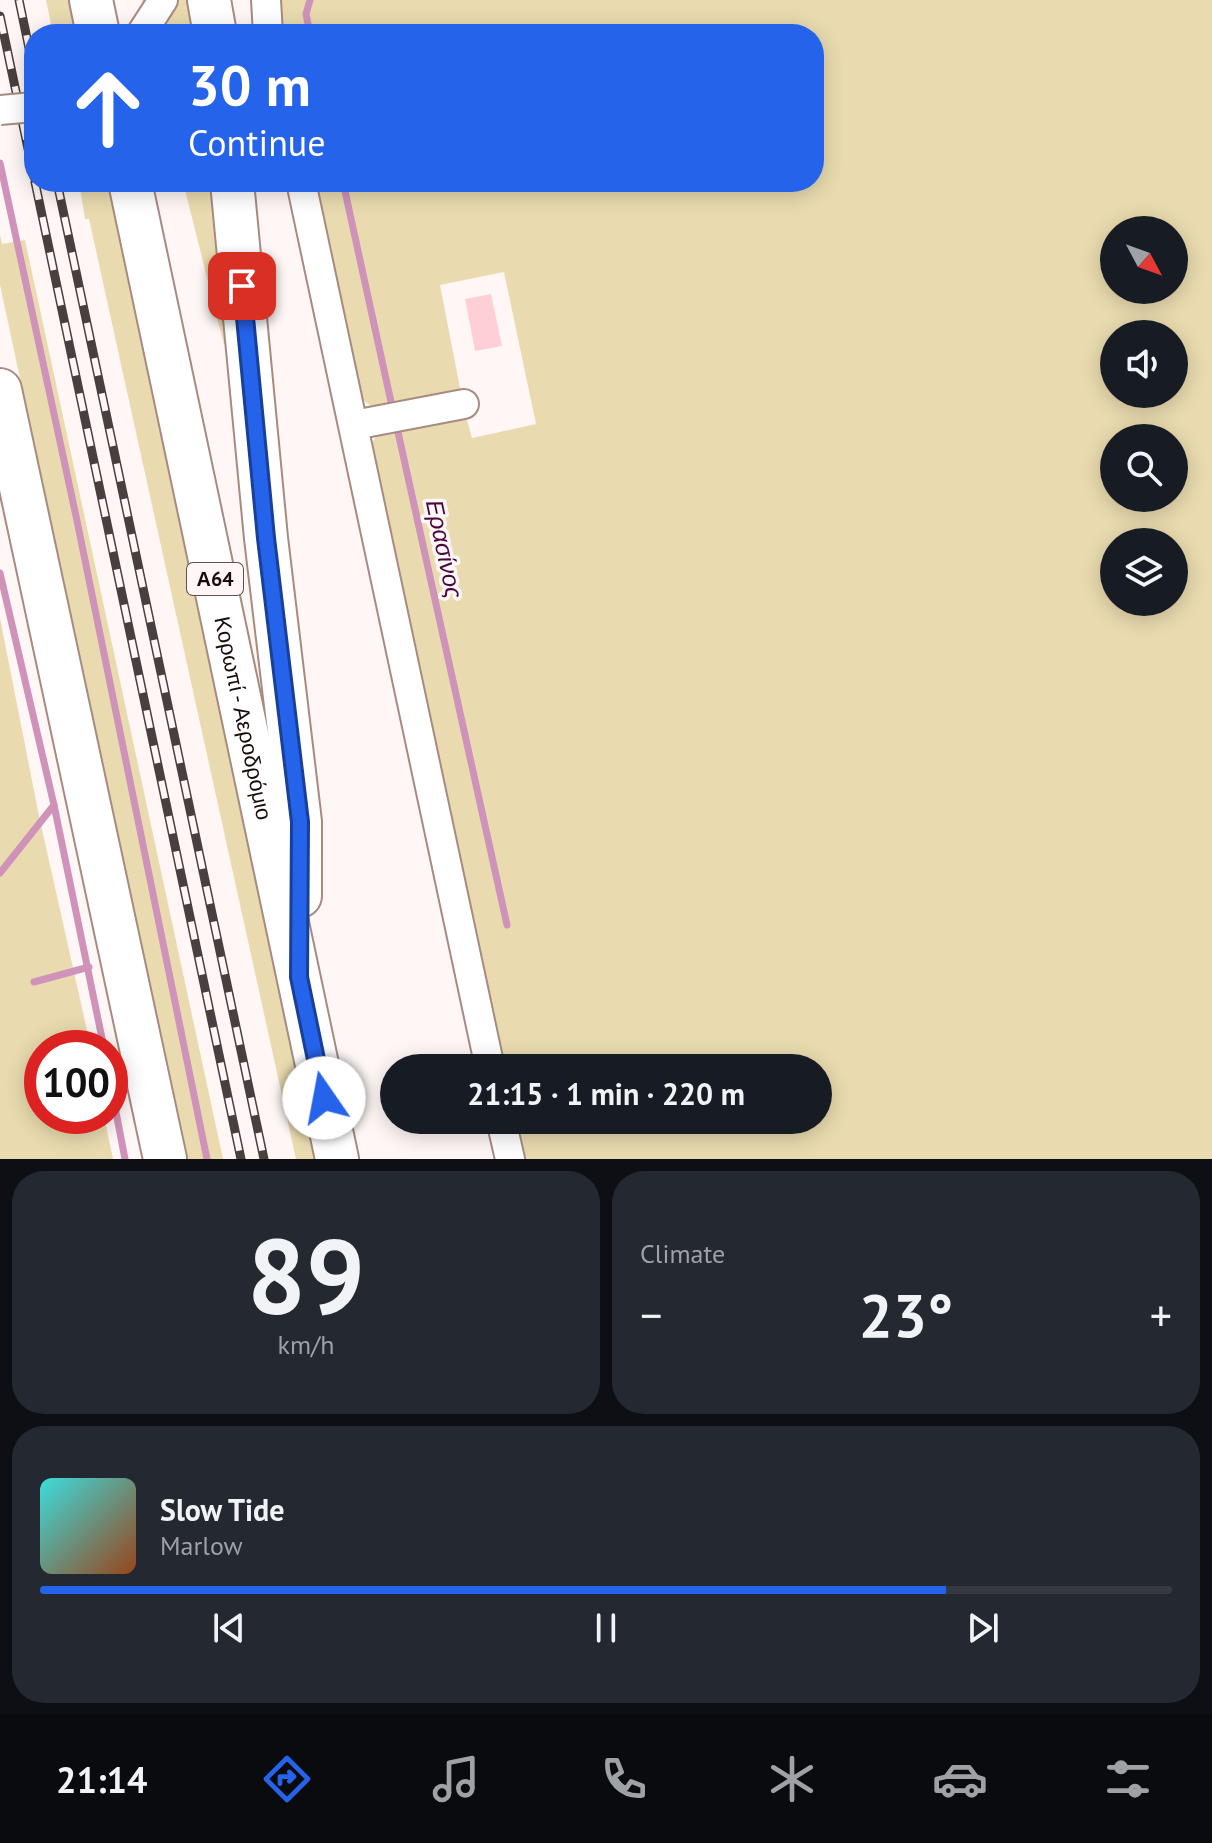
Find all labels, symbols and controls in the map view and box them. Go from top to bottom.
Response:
text: 30 m [188,49,311,121]
icon: ahead [56,56,160,160]
text: Continue [188,119,326,166]
north arrow [1100,216,1188,304]
map controls [1100,216,1188,616]
pin [208,252,276,320]
icon: arrive [220,264,264,308]
button: sound [1100,320,1188,408]
button: search [1100,424,1188,512]
water label: Ερασίνος [419,497,470,601]
button: layers [1100,528,1188,616]
road number: Α64 [187,563,243,595]
street label: Κορωπί - Αεροδρόμιο [208,614,279,823]
speed limit sign: 100 [24,1030,128,1134]
position arrow [282,1056,366,1140]
text: 21:15 · 1 min · 220 m [467,1074,745,1113]
text: 89 [247,1208,365,1343]
text: Climate [640,1237,725,1270]
text: 23° [859,1276,953,1354]
text: − [640,1286,662,1343]
text: + [1150,1286,1172,1343]
text: km/h [278,1328,335,1361]
text: Slow Tide [160,1490,285,1529]
text: Marlow [160,1529,243,1562]
icon: previous [207,1606,251,1650]
icon: pause [584,1606,628,1650]
icon: next [961,1606,1005,1650]
icon: directions [259,1751,315,1807]
icon: music [428,1751,484,1807]
icon: phone [596,1751,652,1807]
icon: climate [764,1751,820,1807]
icon: car [932,1751,988,1807]
icon: filters [1100,1751,1156,1807]
text: 21:14 [56,1756,147,1803]

